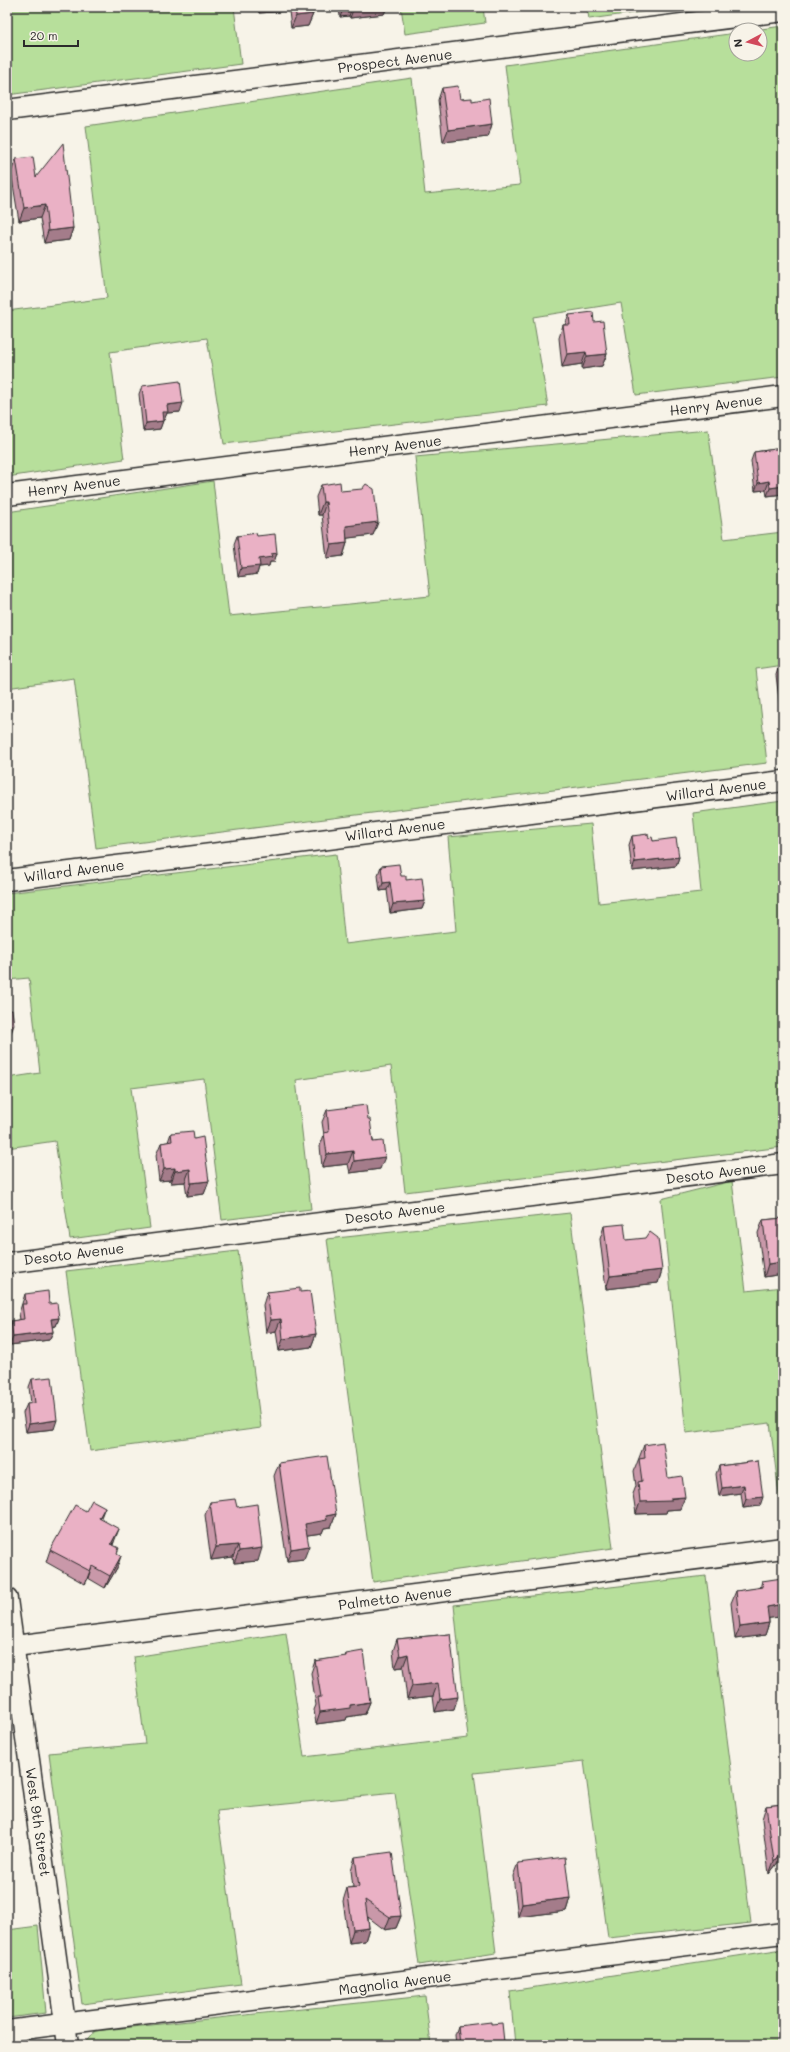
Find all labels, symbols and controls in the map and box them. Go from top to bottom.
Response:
scale bar [24,22,78,48]
north arrow [728,22,768,62]
text: 20 m [30,27,58,43]
text: N [730,38,746,48]
street label: Prospect Avenue [337,44,453,77]
street label: Henry Avenue [668,389,764,420]
street label: Henry Avenue [347,430,443,461]
street label: Henry Avenue [26,470,122,501]
street label: Willard Avenue [665,774,767,805]
street label: Willard Avenue [344,814,446,845]
street label: Willard Avenue [23,855,125,886]
street label: Desoto Avenue [665,1157,767,1188]
street label: Desoto Avenue [344,1197,446,1228]
street label: Desoto Avenue [23,1238,125,1269]
street label: Palmetto Avenue [337,1581,453,1614]
street label: West 9th Street [21,1766,56,1878]
street label: Magnolia Avenue [337,1966,452,1999]

